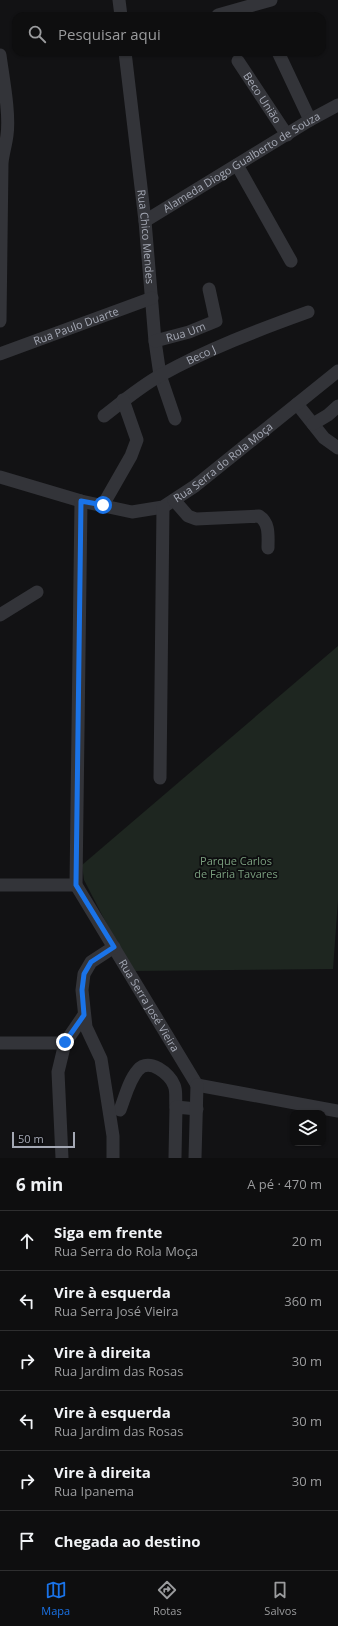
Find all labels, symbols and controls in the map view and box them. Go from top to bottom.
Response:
search box [12,12,326,56]
icon: search [26,23,48,45]
text: Pesquisar aqui [58,24,161,44]
street label: Beco União [240,69,285,126]
street label: Alameda Diogo Gualberto de Souza [160,108,323,215]
street label: Rua Chico Mendes [134,189,158,285]
street label: Rua Paulo Duarte [31,303,121,348]
street label: Rua Um [164,318,208,345]
street label: Beco J [183,341,218,368]
street label: Rua Serra do Rola Moça [170,419,276,505]
route start [94,496,112,514]
park label: Parque Carlos de Faria Tavares [194,853,278,881]
street label: Rua Serra José Vieira [116,956,183,1054]
route end [56,1033,74,1051]
map controls [290,1110,326,1146]
button: layers [290,1110,326,1146]
scale bar [12,1130,75,1149]
text: 50 m [18,1131,44,1146]
text: 6 min [16,1173,63,1196]
text: A pé · 470 m [247,1175,322,1193]
text: Siga em frente [54,1222,162,1242]
icon: ahead [16,1230,38,1252]
text: 20 m [292,1232,322,1250]
text: Rua Serra do Rola Moça [54,1242,198,1260]
text: Vire à esquerda [54,1282,171,1302]
icon: left [16,1290,38,1312]
text: 360 m [284,1292,322,1310]
text: Rua Serra José Vieira [54,1302,179,1320]
text: Vire à direita [54,1342,151,1362]
icon: right [16,1350,38,1372]
text: 30 m [292,1352,322,1370]
text: Rua Jardim das Rosas [54,1362,183,1380]
text: Vire à esquerda [54,1402,171,1422]
icon: left [16,1410,38,1432]
text: 30 m [292,1412,322,1430]
text: Rua Jardim das Rosas [54,1422,183,1440]
text: Vire à direita [54,1462,151,1482]
icon: right [16,1470,38,1492]
text: 30 m [292,1472,322,1490]
text: Rua Ipanema [54,1482,134,1500]
icon: arrive [16,1530,38,1552]
text: Chegada ao destino [54,1531,201,1551]
tab: Mapa [41,1579,70,1618]
tab: Rotas [153,1579,182,1618]
tab: Salvos [264,1579,297,1618]

